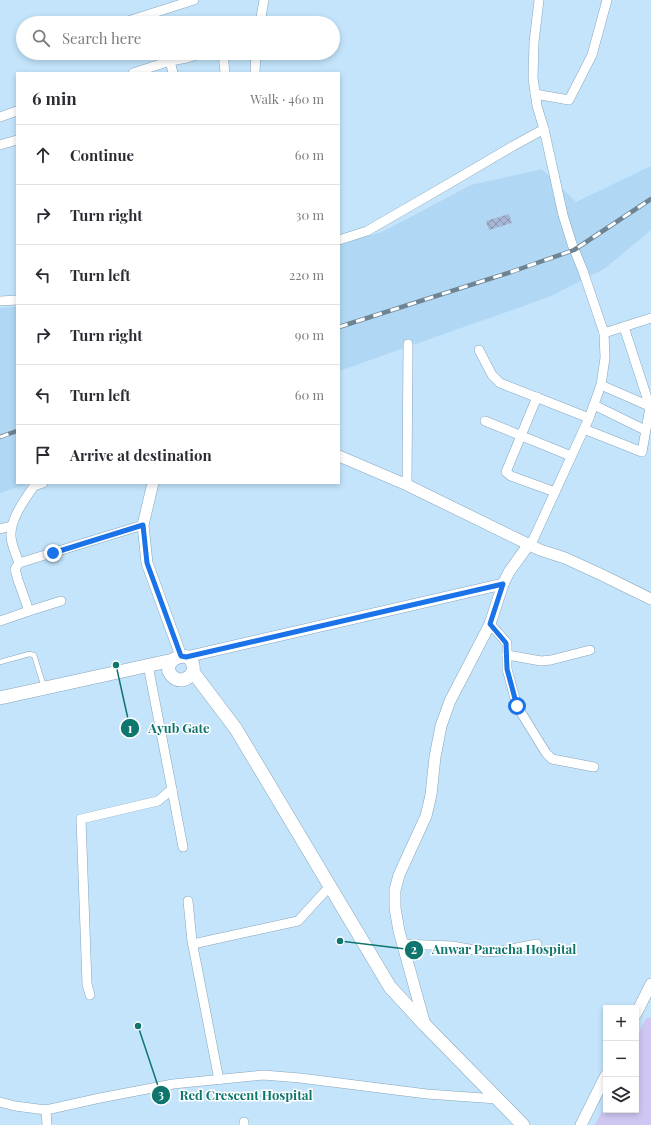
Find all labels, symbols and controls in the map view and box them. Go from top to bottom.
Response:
search box [16,16,340,60]
icon: search [30,27,52,49]
text: Search here [62,28,141,48]
text: 6 min [32,87,77,109]
text: Walk · 460 m [250,90,324,107]
icon: ahead [32,144,54,166]
text: Continue [70,145,134,165]
text: 60 m [295,146,324,163]
icon: right [32,204,54,226]
text: Turn right [70,205,143,225]
text: 30 m [296,206,324,223]
icon: left [32,264,54,286]
text: Turn left [70,265,131,285]
text: 220 m [289,266,324,283]
icon: right [32,324,54,346]
text: Turn right [70,325,143,345]
text: 90 m [295,326,324,343]
icon: left [32,384,54,406]
text: Turn left [70,385,131,405]
text: 60 m [295,386,324,403]
icon: arrive [32,444,54,466]
text: Arrive at destination [70,445,212,465]
route end [44,544,62,562]
route start [508,697,526,715]
callout: Ayub Gate [120,716,217,741]
text: Ayub Gate [147,719,210,736]
text: 1 [128,720,133,736]
callout: Anwar Paracha Hospital [404,937,585,962]
text: Anwar Paracha Hospital [431,940,576,957]
text: 2 [411,941,417,957]
map controls [603,1005,639,1113]
button: + [603,1005,639,1041]
button: − [603,1041,639,1077]
button: layers [603,1077,639,1113]
callout: Red Crescent Hospital [151,1083,320,1108]
text: 3 [158,1086,164,1102]
text: Red Crescent Hospital [179,1086,313,1103]

